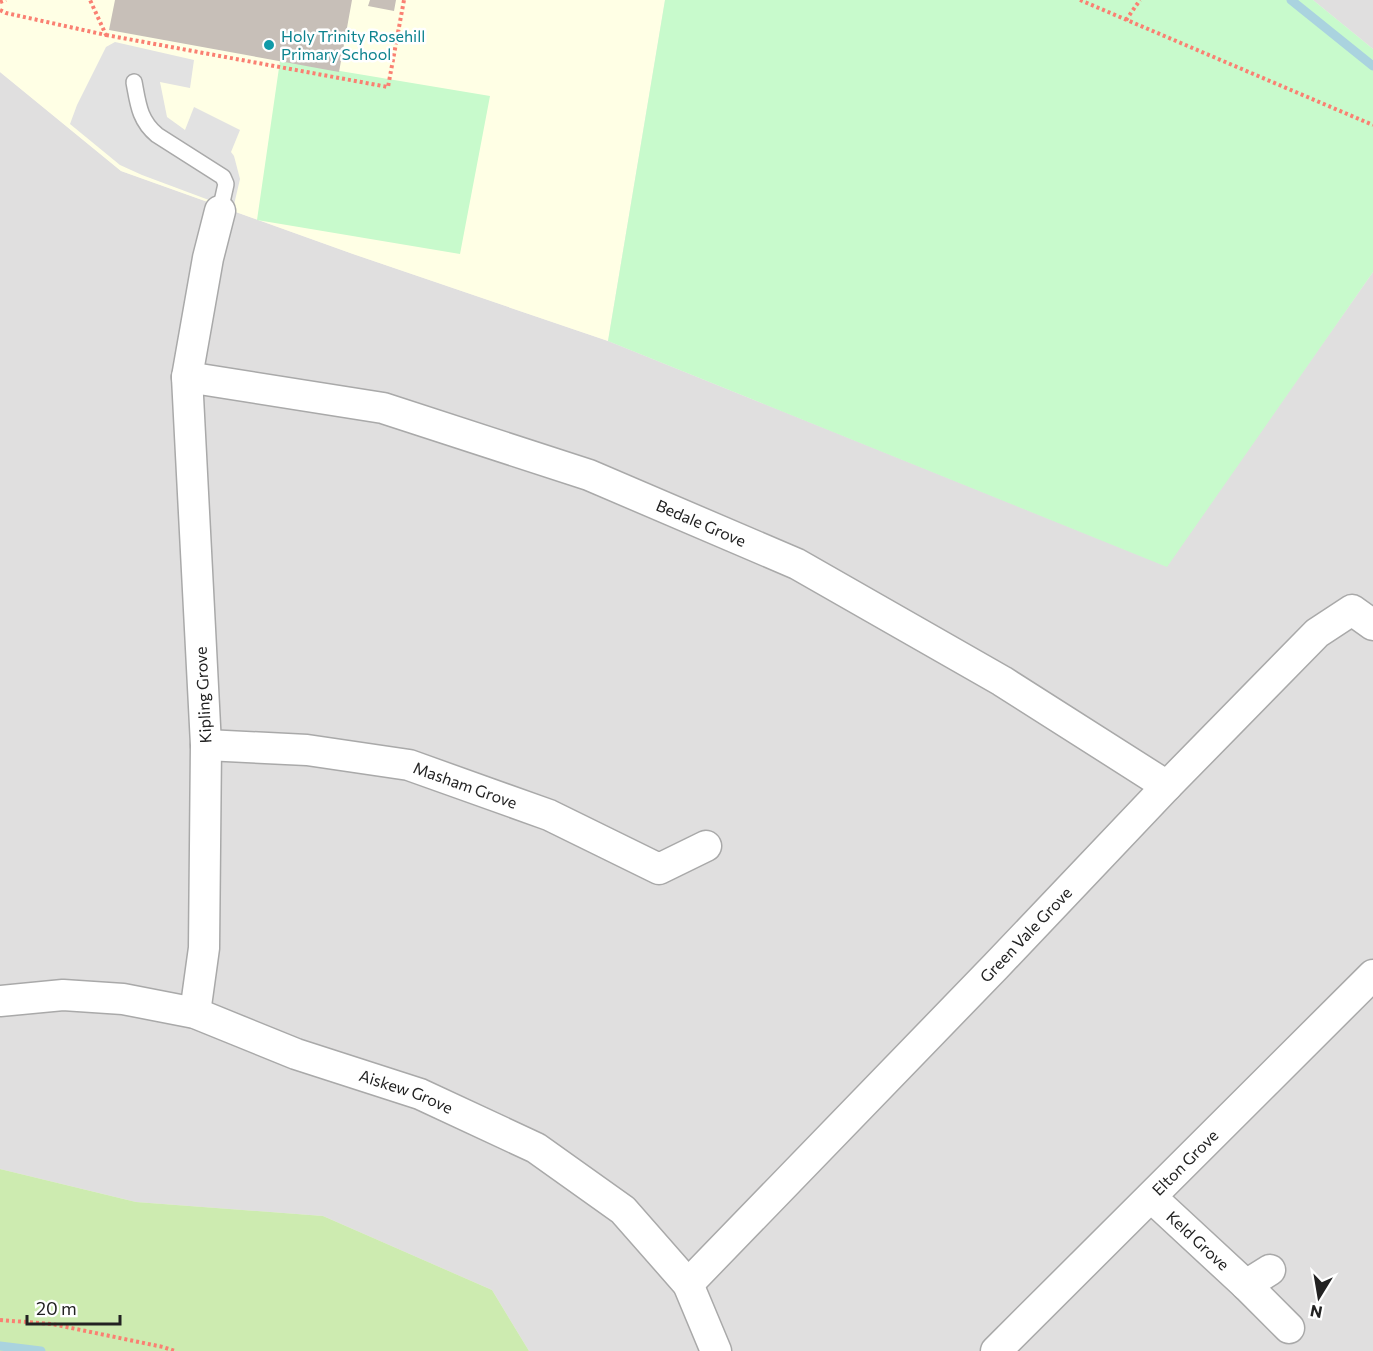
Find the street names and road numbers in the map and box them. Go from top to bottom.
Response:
street label: Bedale Grove [654,495,749,550]
street label: Kipling Grove [190,646,215,744]
street label: Masham Grove [411,757,520,812]
street label: Green Vale Grove [976,883,1075,986]
street label: Aiskew Grove [357,1065,456,1117]
street label: Elton Grove [1148,1125,1222,1199]
street label: Keld Grove [1163,1206,1234,1274]

